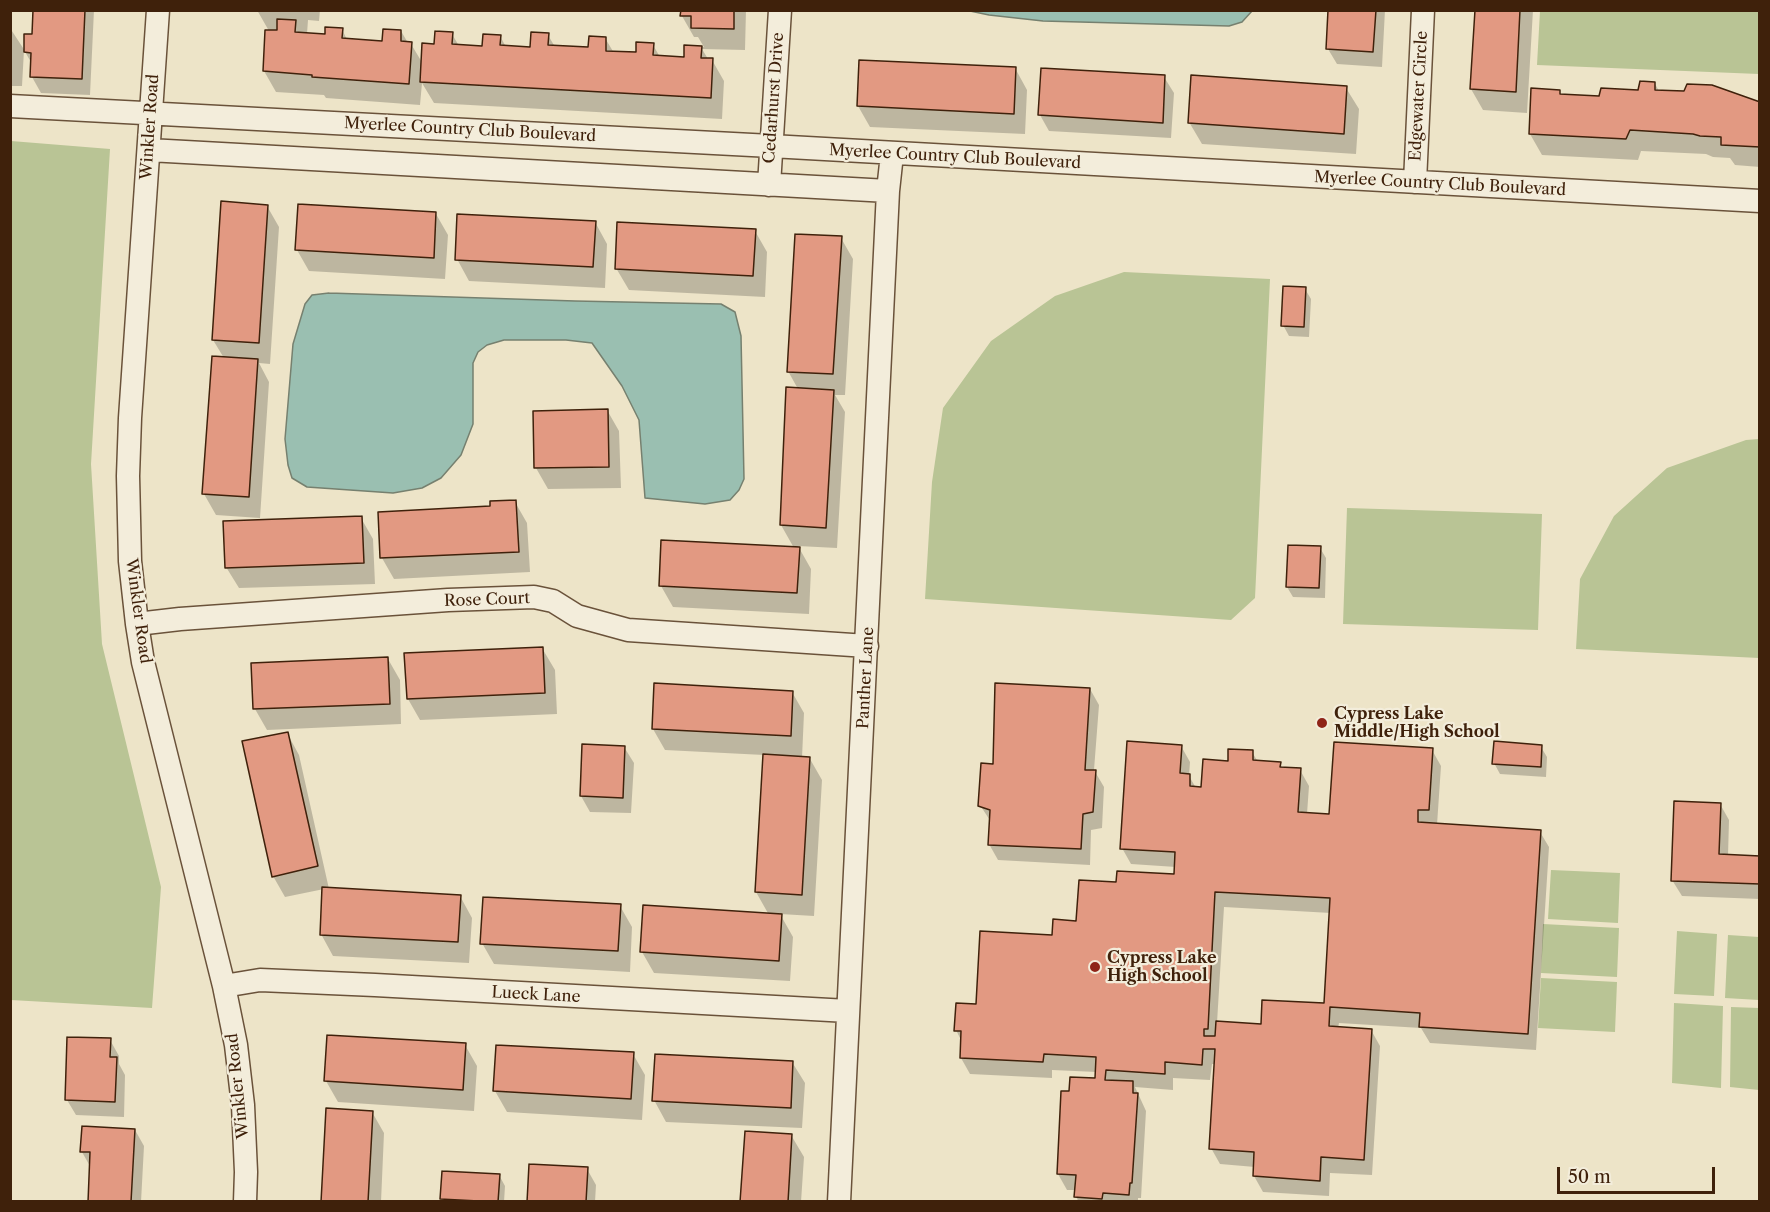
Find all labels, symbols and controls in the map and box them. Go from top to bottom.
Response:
street label: Edgewater Circle [1406,30,1432,162]
street label: Cedarhurst Drive [760,32,788,164]
street label: Winkler Road [137,73,163,181]
street label: Myerlee Country Club Boulevard [343,114,597,146]
street label: Myerlee Country Club Boulevard [828,141,1082,173]
street label: Myerlee Country Club Boulevard [1313,168,1567,200]
street label: Winkler Road [121,557,155,665]
street label: Rose Court [444,589,530,611]
street label: Panther Lane [854,626,878,730]
place label: Cypress Lake Middle/High School [1334,704,1500,742]
marker: Cypress Lake Middle/High School [1315,716,1329,730]
place label: Cypress Lake High School [1107,948,1216,986]
marker: Cypress Lake High School [1088,960,1102,974]
street label: Lueck Lane [491,983,581,1007]
street label: Winkler Road [223,1032,253,1140]
scale bar [1560,1155,1718,1193]
text: 50 m [1568,1166,1611,1188]

